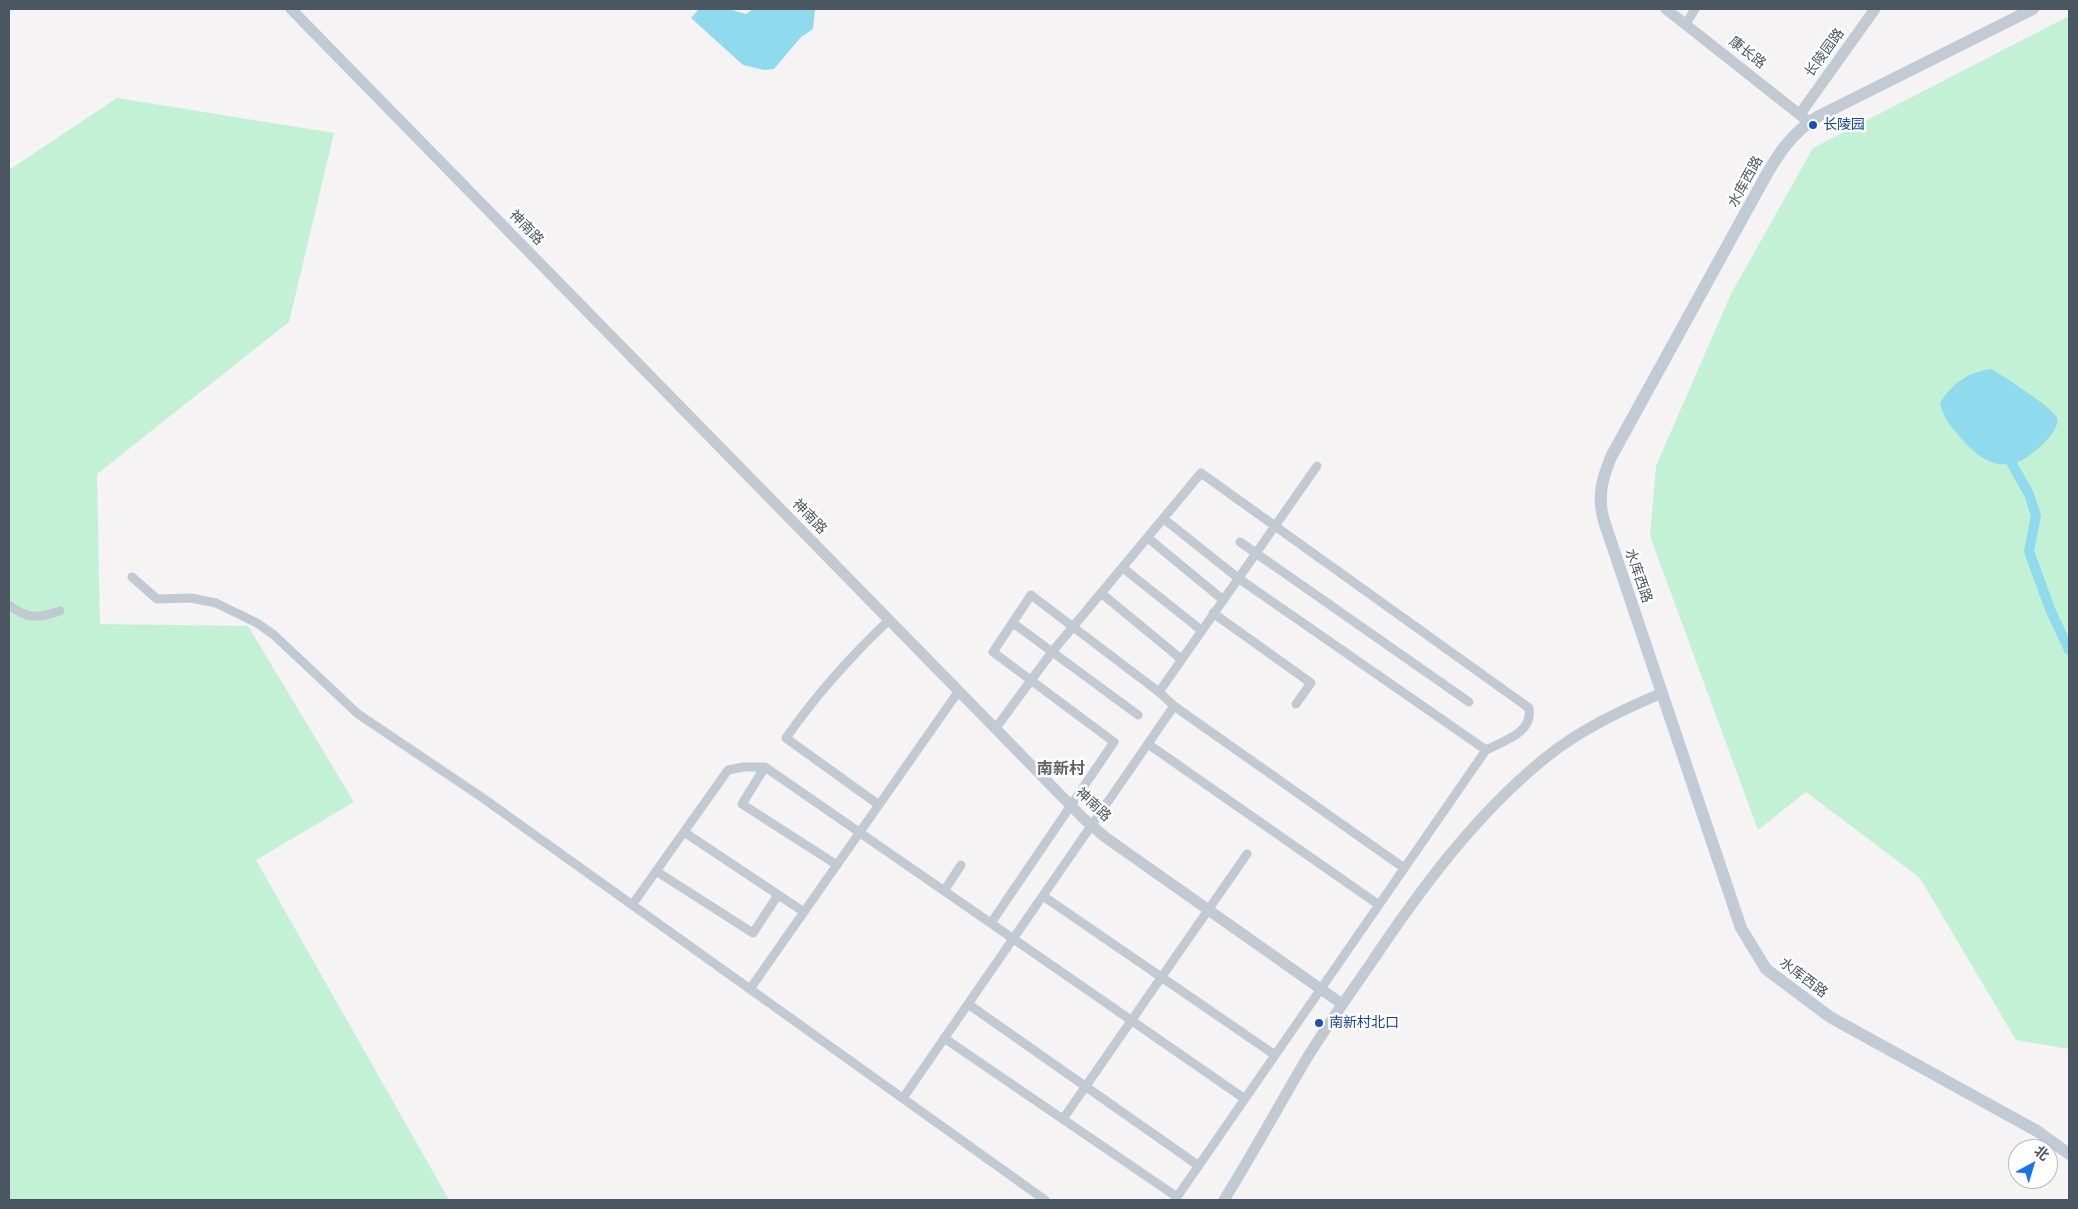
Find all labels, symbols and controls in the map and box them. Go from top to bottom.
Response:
street label: 长陵园路 [1802,25,1848,81]
street label: 康长路 [1725,33,1769,73]
place label: 长陵园 [1823,117,1865,133]
marker: 长陵园 [1807,119,1819,131]
street label: 水库西路 [1725,153,1767,211]
street label: 神南路 [505,207,547,249]
street label: 神南路 [788,496,830,538]
street label: 水库西路 [1621,547,1655,605]
district label: 南新村 [1037,760,1085,780]
street label: 神南路 [1072,785,1114,825]
street label: 水库西路 [1776,954,1830,1002]
place label: 南新村北口 [1329,1015,1399,1031]
marker: 南新村北口 [1313,1017,1325,1029]
north arrow [2008,1139,2058,1189]
text: 北 [2031,1142,2053,1165]

